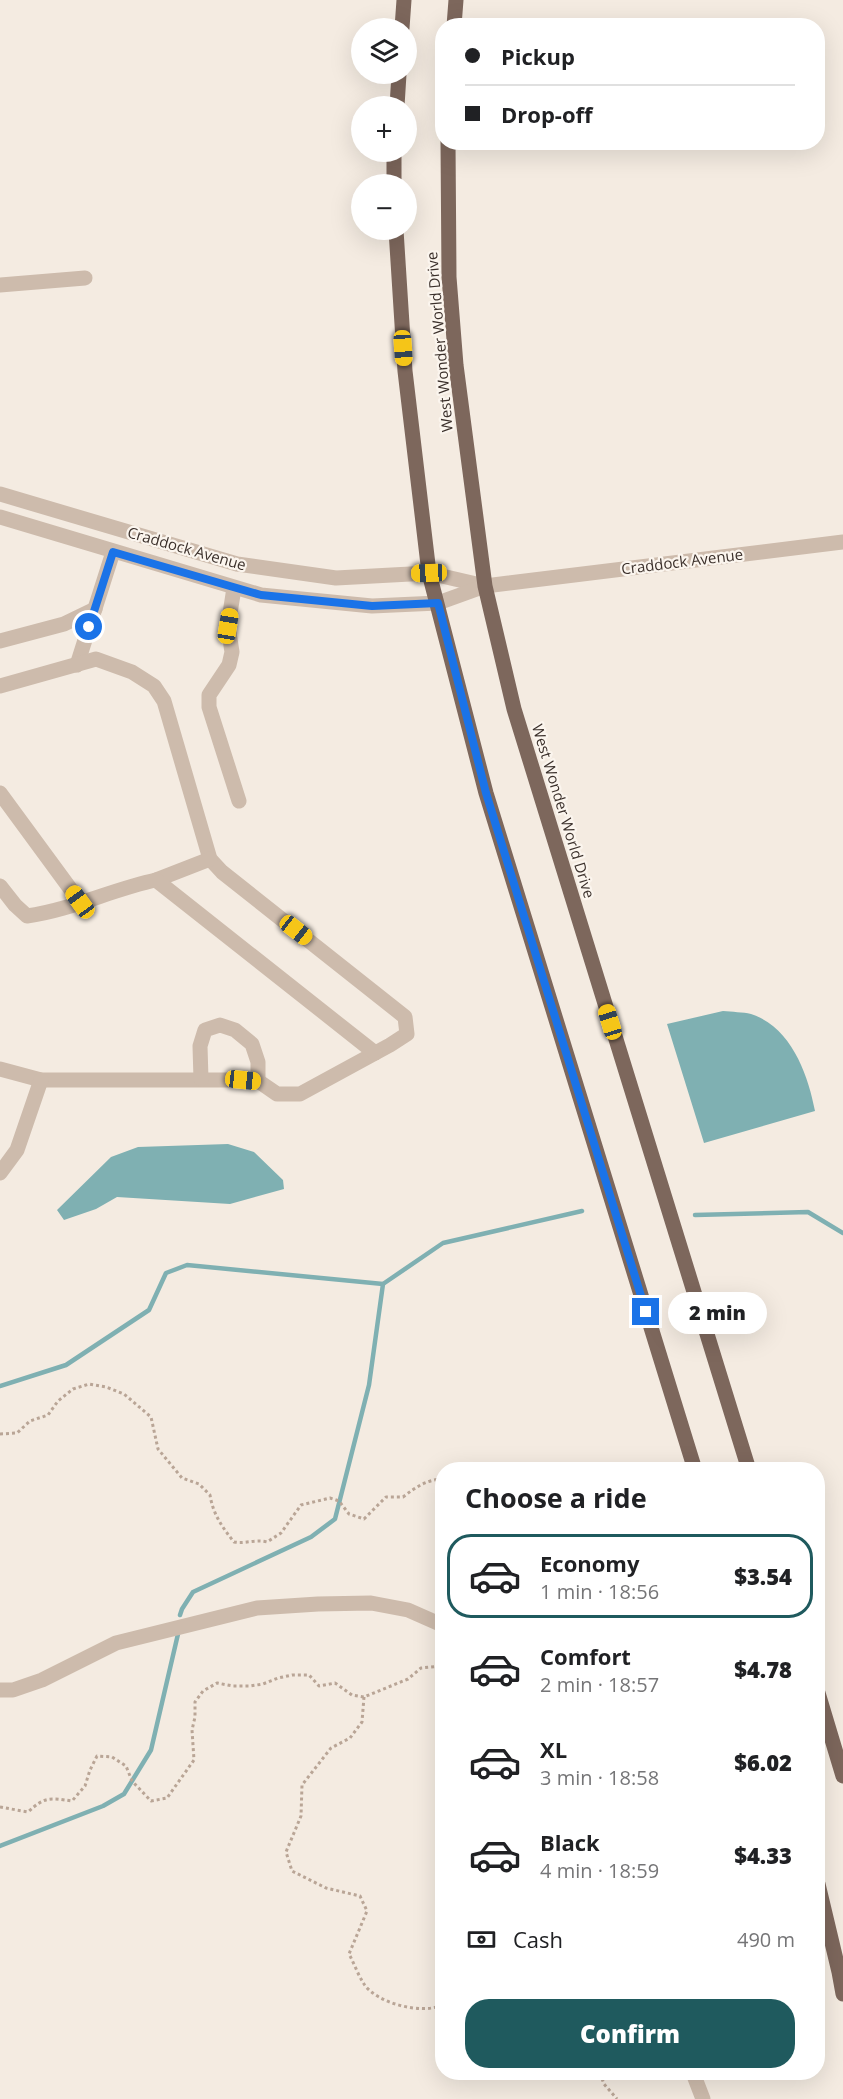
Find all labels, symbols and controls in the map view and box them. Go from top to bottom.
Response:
map controls [351,18,417,240]
button: layers [351,18,417,84]
text: Pickup [501,41,575,71]
button: + [351,96,417,162]
text: Drop-off [501,99,593,129]
button: − [351,174,417,240]
street label: West Wonder World Drive [421,251,457,433]
car [393,329,413,367]
street label: Craddock Avenue [125,522,249,574]
street label: Craddock Avenue [620,544,744,578]
car [411,563,447,583]
car [216,607,240,645]
route start [75,613,102,640]
street label: West Wonder World Drive [528,722,600,900]
car [62,882,98,922]
car [276,912,316,948]
car [596,1002,624,1042]
car [224,1069,262,1091]
callout: 2 min [667,1291,766,1333]
route end [632,1298,659,1325]
text: 2 min [689,1299,746,1326]
text: Choose a ride [465,1479,647,1516]
text: Economy [540,1548,639,1578]
icon: car [468,1549,522,1603]
text: $3.54 [734,1561,792,1591]
text: 1 min · 18:56 [540,1578,659,1605]
text: Comfort [540,1641,631,1671]
icon: car [468,1642,522,1696]
text: $4.78 [734,1654,792,1684]
text: 2 min · 18:57 [540,1671,659,1698]
text: XL [540,1734,567,1764]
icon: car [468,1735,522,1789]
text: $6.02 [734,1747,792,1777]
text: 3 min · 18:58 [540,1764,659,1791]
text: Black [540,1827,600,1857]
icon: car [468,1828,522,1882]
text: $4.33 [734,1840,792,1870]
text: 4 min · 18:59 [540,1857,659,1884]
icon: cash [465,1923,498,1956]
text: Cash [513,1924,563,1954]
text: 490 m [737,1926,795,1953]
button: Confirm [465,1999,795,2068]

